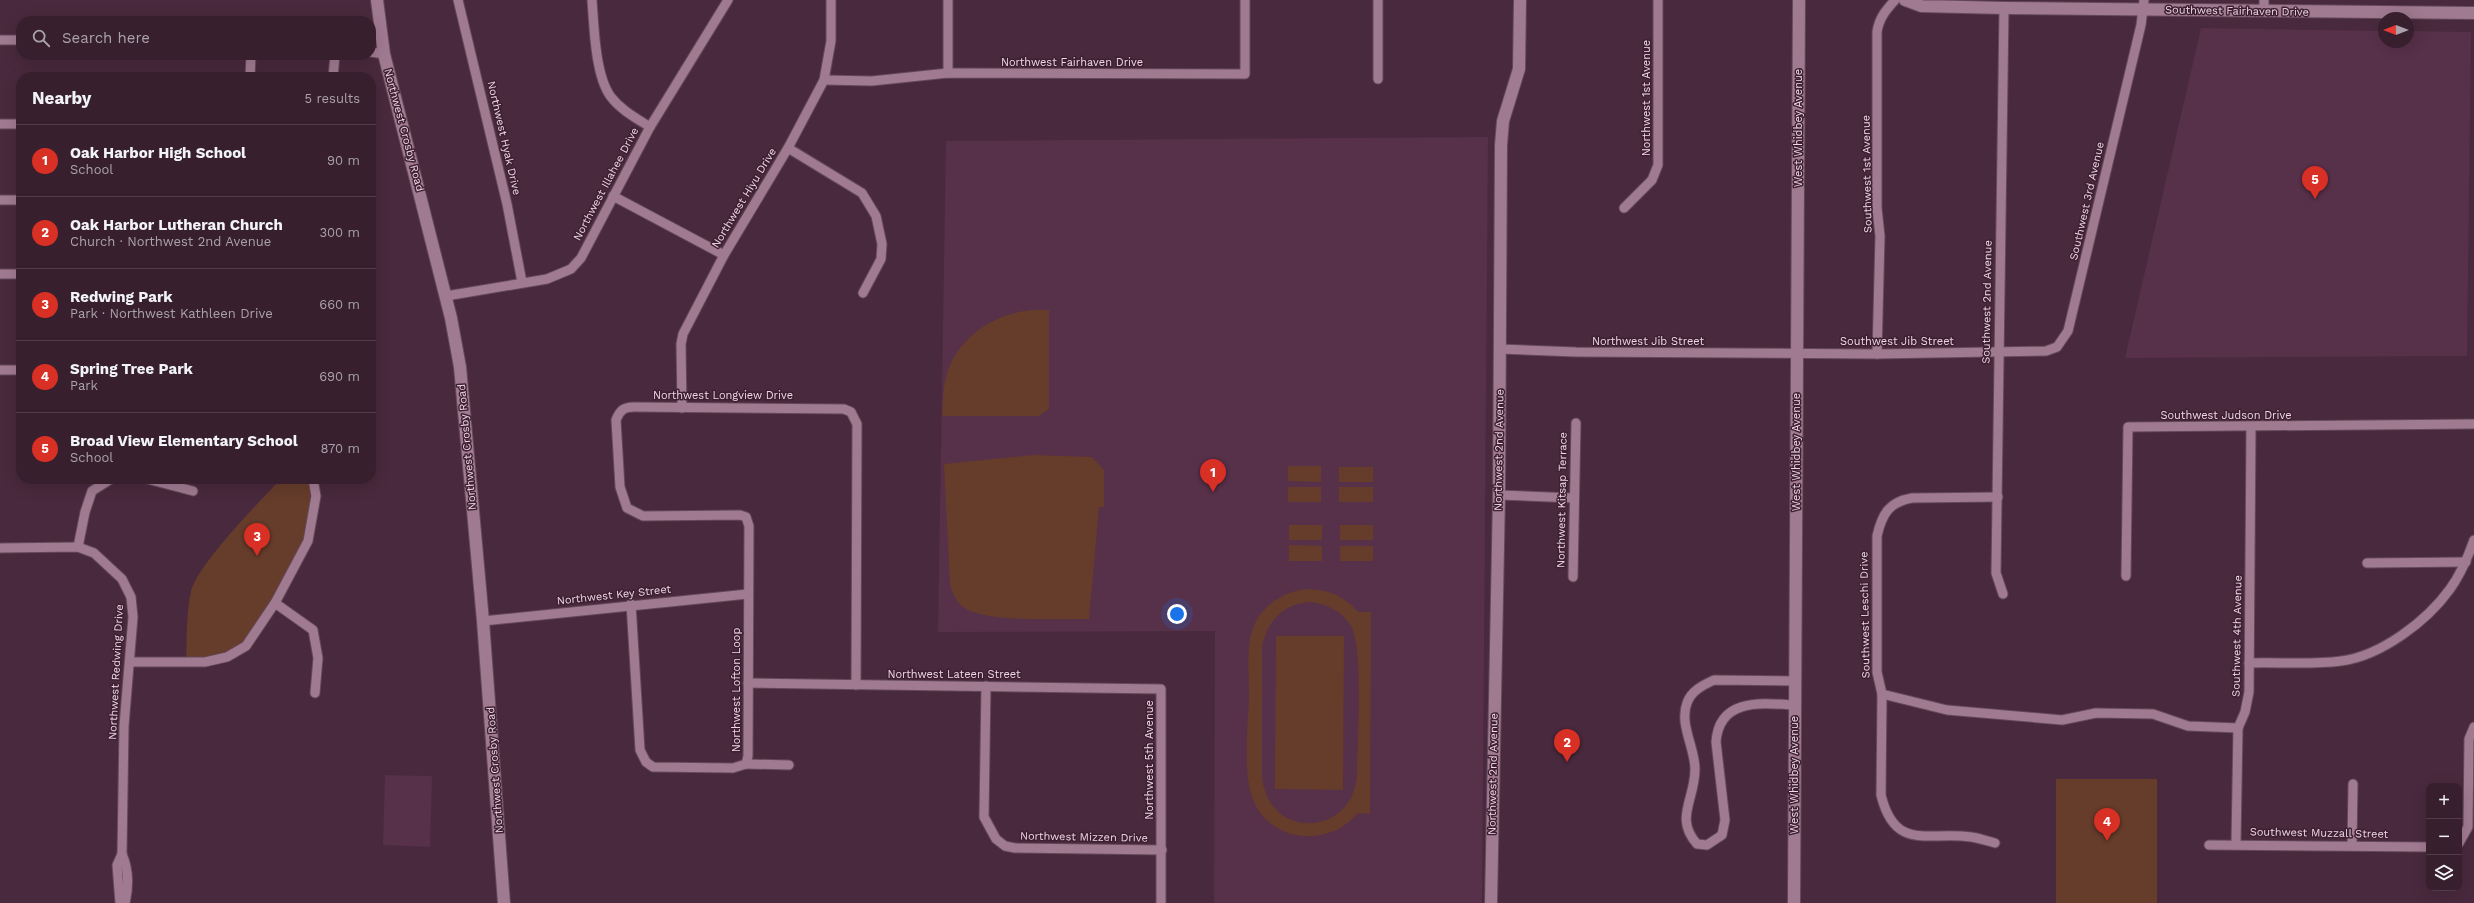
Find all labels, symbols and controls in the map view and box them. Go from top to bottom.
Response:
street label: Southwest Fairhaven Drive [2165,3,2309,19]
north arrow [2378,12,2414,48]
search box [16,16,376,60]
icon: search [30,27,52,49]
text: Search here [62,29,150,47]
street label: Northwest 1st Avenue [1640,40,1653,156]
street label: Northwest Fairhaven Drive [1001,56,1143,69]
street label: Northwest Crosby Road [381,67,427,193]
street label: West Whidbey Avenue [1792,69,1805,187]
street label: Northwest Hyak Drive [485,80,523,196]
text: Nearby [32,88,91,108]
text: 5 results [305,91,360,106]
street label: Southwest 1st Avenue [1859,115,1875,233]
street label: Northwest Illahee Drive [571,125,641,243]
street label: Southwest 3rd Avenue [2067,141,2107,261]
text: Oak Harbor High School [70,144,246,162]
street label: Northwest Hiyu Drive [709,146,779,250]
text: 1 [42,153,48,168]
text: 90 m [327,153,360,168]
text: School [70,162,113,177]
pin: 5 [2302,166,2328,199]
text: Oak Harbor Lutheran Church [70,216,283,234]
text: 2 [41,225,49,240]
text: 300 m [319,225,360,240]
text: Church · Northwest 2nd Avenue [70,234,271,249]
street label: Southwest 2nd Avenue [1979,240,1995,364]
text: Redwing Park [70,288,173,306]
text: 3 [41,297,49,312]
text: 660 m [319,297,360,312]
text: Park · Northwest Kathleen Drive [70,306,273,321]
street label: Northwest Jib Street [1592,335,1704,348]
street label: Southwest Jib Street [1840,335,1954,348]
text: Spring Tree Park [70,360,193,378]
text: 4 [41,369,49,384]
text: 690 m [319,369,360,384]
text: Park [70,378,98,393]
street label: Northwest Crosby Road [455,383,479,511]
street label: Northwest Longview Drive [653,389,793,402]
street label: Northwest 2nd Avenue [1491,389,1507,511]
street label: West Whidbey Avenue [1790,393,1803,511]
street label: Southwest Judson Drive [2160,409,2292,422]
text: Broad View Elementary School [70,432,298,450]
street label: Northwest Kitsap Terrace [1554,432,1570,568]
text: 5 [41,441,49,456]
text: 870 m [321,441,360,456]
text: School [70,450,113,465]
pin: 1 [1200,459,1226,492]
pin: 3 [244,523,270,556]
street label: Southwest Leschi Drive [1857,551,1873,679]
street label: Southwest 4th Avenue [2229,575,2245,697]
street label: Northwest Key Street [556,583,672,607]
street label: Northwest Redwing Drive [106,604,126,740]
your location [1167,604,1187,624]
street label: Northwest Lofton Loop [730,628,743,752]
street label: Northwest Lateen Street [887,668,1021,681]
street label: Northwest 5th Avenue [1143,700,1156,820]
street label: Northwest Crosby Road [484,706,506,834]
street label: Northwest 2nd Avenue [1485,713,1501,835]
street label: West Whidbey Avenue [1788,716,1801,834]
pin: 2 [1554,729,1580,762]
map controls [2426,783,2462,891]
button: + [2426,783,2462,819]
pin: 4 [2094,808,2120,841]
button: − [2426,819,2462,855]
street label: Southwest Muzzall Street [2250,825,2389,841]
street label: Northwest Mizzen Drive [1020,829,1148,845]
button: layers [2426,855,2462,891]

